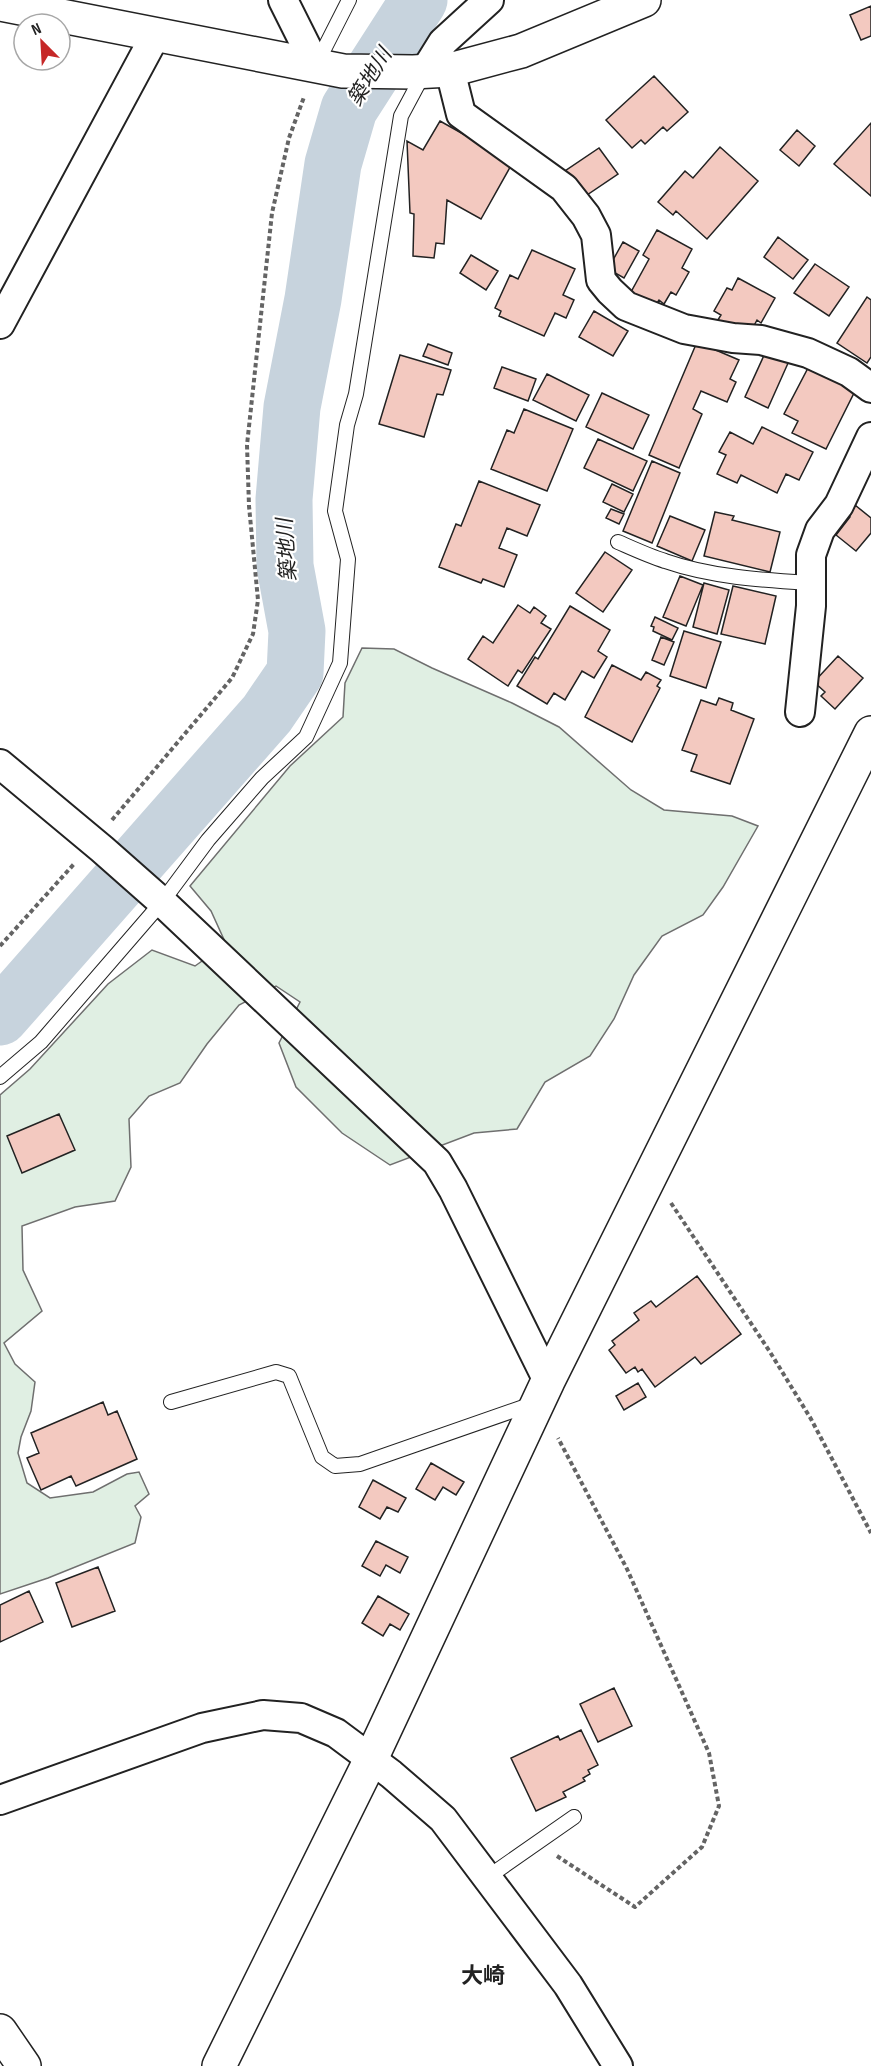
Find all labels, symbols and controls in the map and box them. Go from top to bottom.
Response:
north arrow [12,12,72,72]
text: N [29,19,44,40]
water label: 築地川 [343,42,398,110]
water label: 築地川 [272,516,302,582]
district label: 大崎 [461,1963,505,1990]

